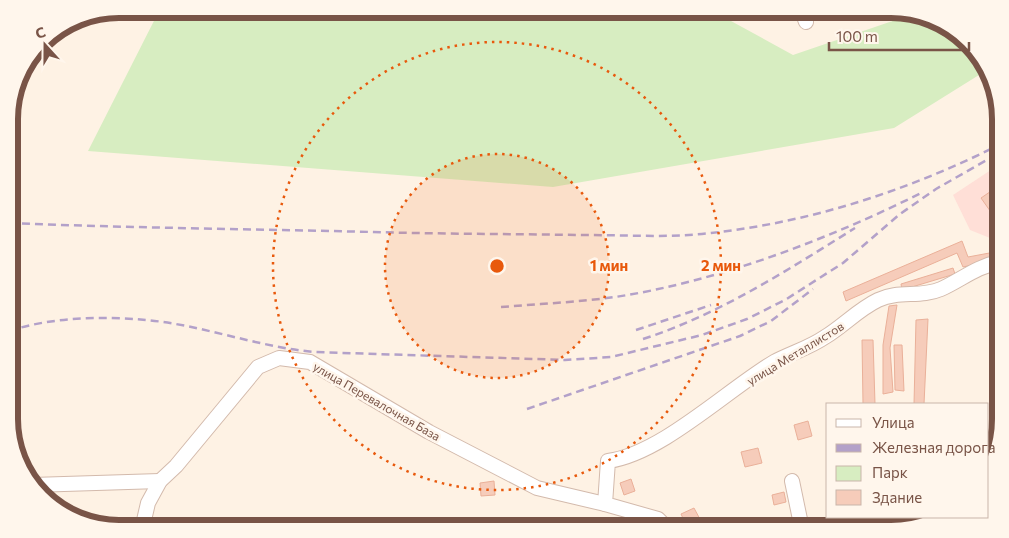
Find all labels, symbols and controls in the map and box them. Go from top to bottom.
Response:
north arrow [20,20,70,70]
scale bar [829,20,969,52]
text: С [33,23,48,42]
text: 100 m [836,27,878,45]
text: 1 мин [590,256,628,274]
text: 2 мин [701,256,741,274]
centre of rings [488,257,506,275]
street label: улица Металлистов [744,319,846,387]
street label: улица Перевалочная База [311,359,443,443]
legend [826,403,989,518]
text: Улица [872,413,914,431]
text: Железная дорога [872,438,996,456]
text: Парк [872,463,908,481]
text: Здание [872,488,922,506]

